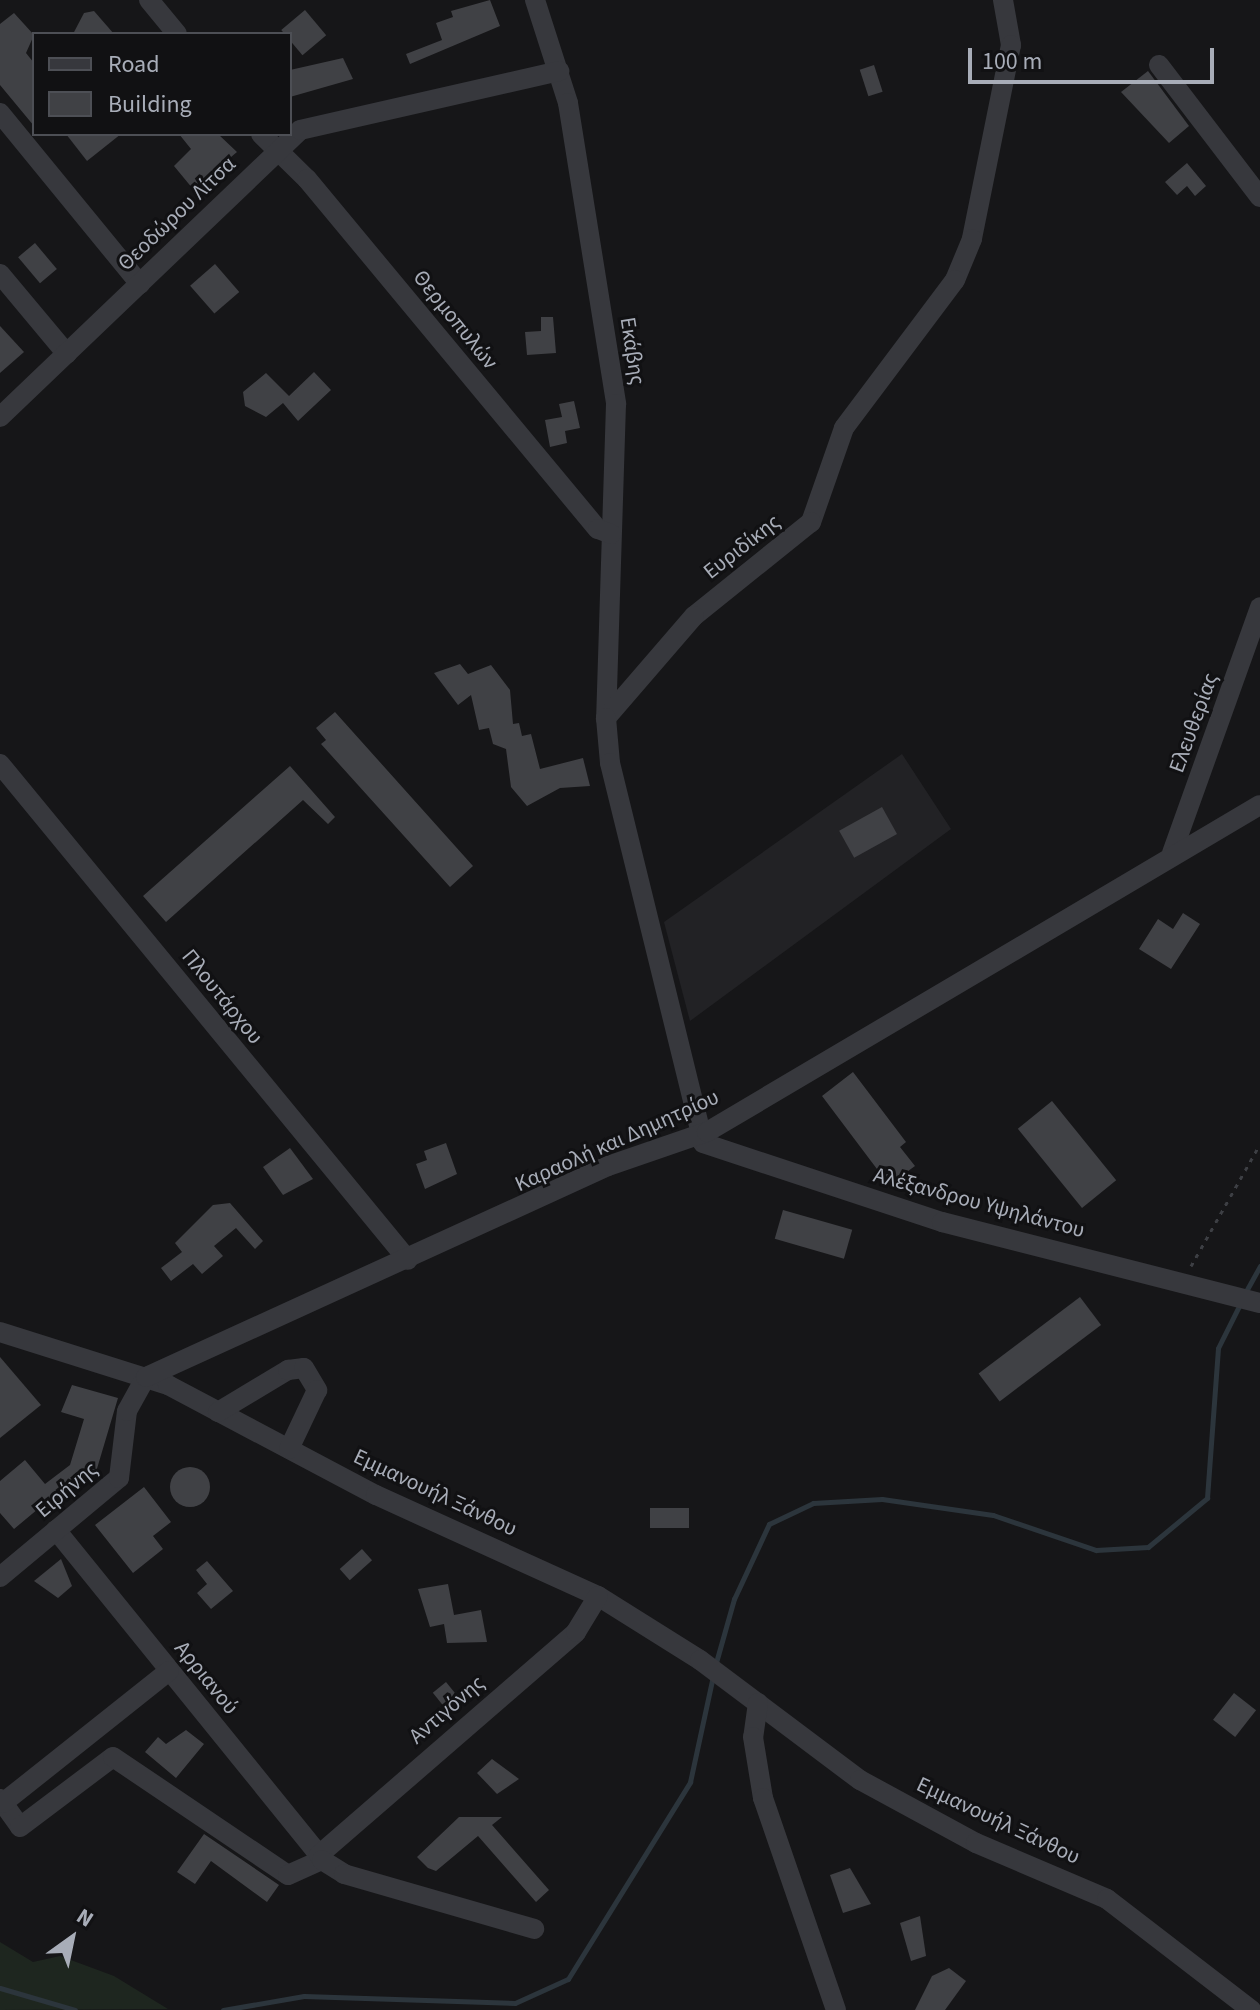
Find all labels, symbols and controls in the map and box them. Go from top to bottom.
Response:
legend [32,32,292,136]
scale bar [972,32,1218,82]
text: 100 m [982,44,1042,79]
text: Road [108,47,160,82]
text: Building [108,87,192,122]
street label: Θεοδώρου Λίτσα [113,151,241,277]
street label: Θερμοπυλών [407,265,503,375]
street label: Εκάβης [614,315,650,387]
street label: Ευριδίκης [698,509,786,585]
street label: Ελευθερίας [1164,670,1224,776]
street label: Πλουτάρχου [176,944,268,1050]
street label: Καραολή και Δημητρίου [511,1084,723,1198]
street label: Αλέξανδρου Υψηλάντου [870,1162,1088,1244]
street label: Εμμανουήλ Ξάνθου [349,1444,521,1542]
street label: Ειρήνης [30,1456,104,1524]
street label: Αρριανού [168,1636,244,1720]
street label: Αντιγόνης [404,1670,490,1750]
street label: Εμμανουήλ Ξάνθου [912,1772,1084,1870]
north arrow [32,1898,112,1978]
text: N [70,1900,100,1935]

